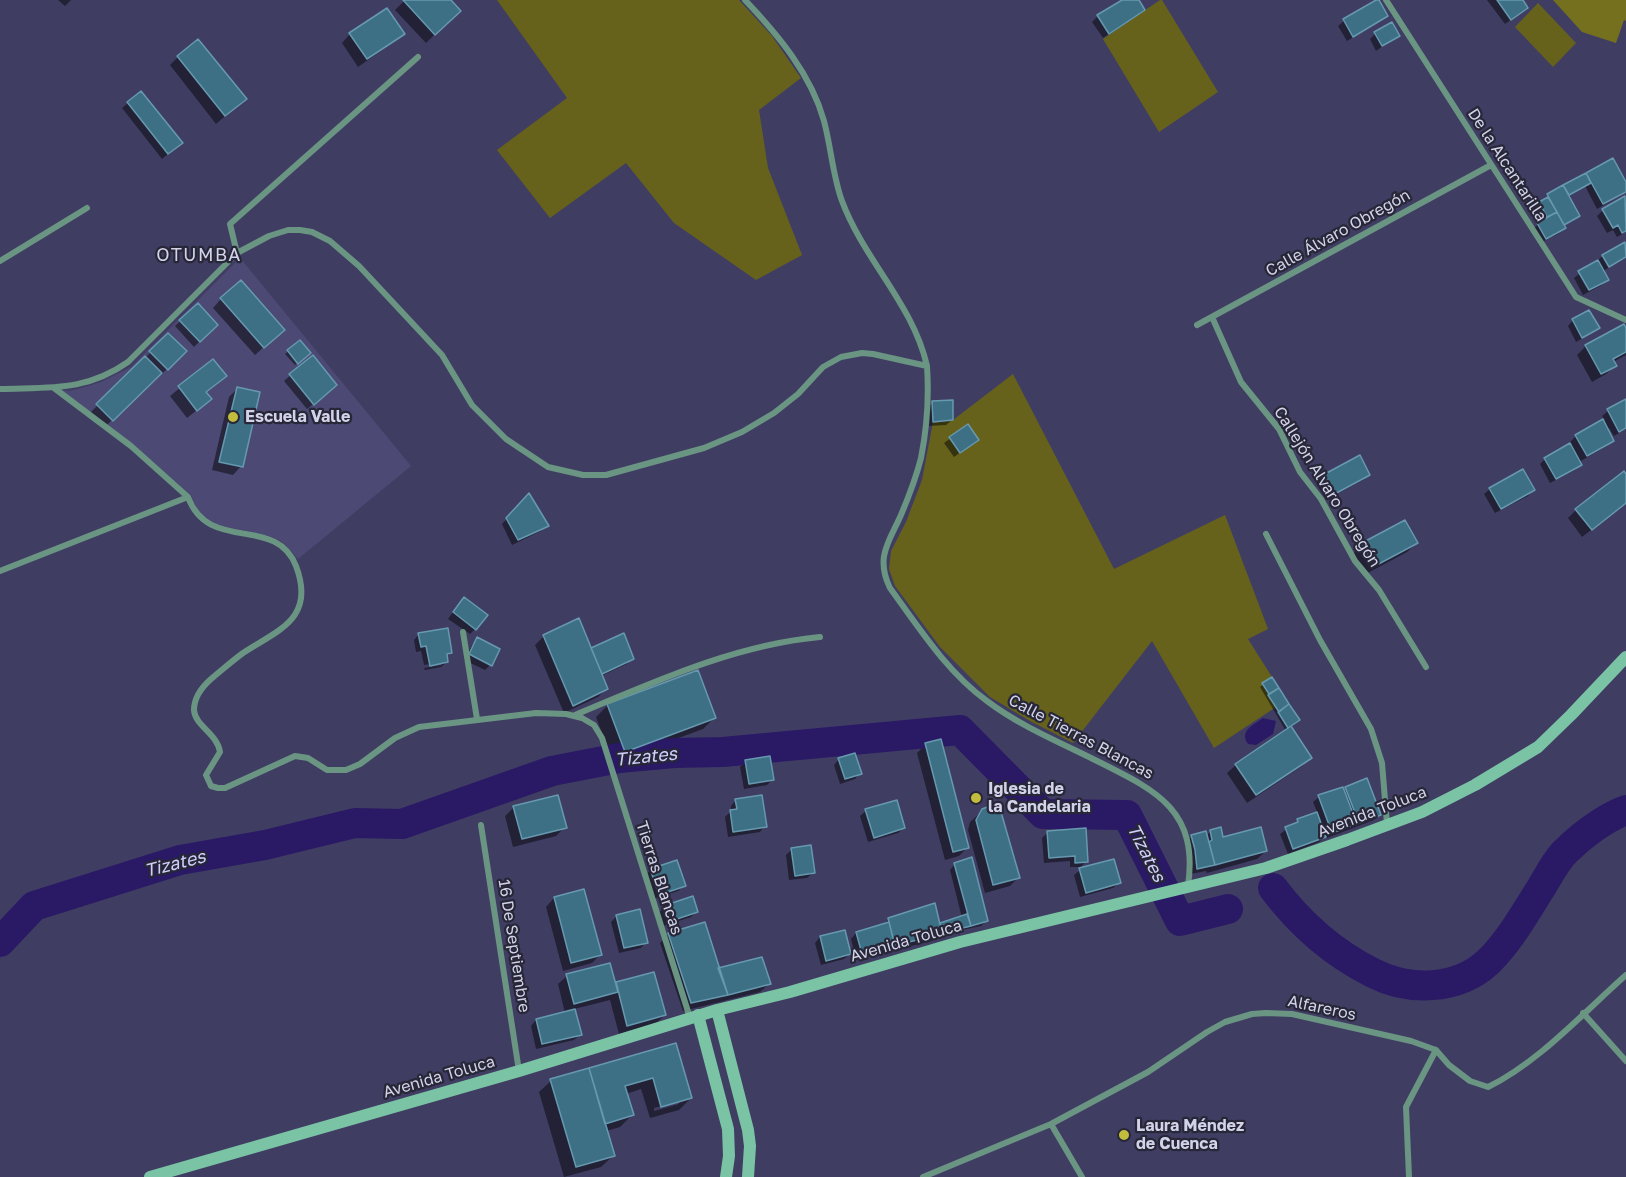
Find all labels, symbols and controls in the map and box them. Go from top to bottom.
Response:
street label: De la Alcantarilla [1463,105,1551,225]
street label: Calle Álvaro Obregón [1263,185,1413,281]
district label: OTUMBA [156,244,242,266]
street label: Callejón Alvaro Obregón [1270,403,1384,571]
place label: Escuela Valle [245,407,350,427]
marker: Escuela Valle [226,410,240,424]
street label: Calle Tierras Blancas [1005,691,1157,783]
water label: Tizates [614,743,678,771]
place label: Iglesia de la Candelaria [988,779,1091,817]
street label: Avenida Toluca [1315,782,1429,842]
marker: Iglesia de la Candelaria [969,791,983,805]
street label: Tierras Blancas [632,819,686,937]
water label: Tizates [1122,820,1170,886]
water label: Tizates [142,846,208,882]
street label: 16 De Septiembre [494,878,534,1014]
street label: Avenida Toluca [848,916,964,966]
street label: Alfareros [1286,991,1358,1025]
street label: Avenida Toluca [381,1052,497,1102]
place label: Laura Méndez de Cuenca [1136,1116,1244,1154]
marker: Laura Méndez de Cuenca [1117,1128,1131,1142]

